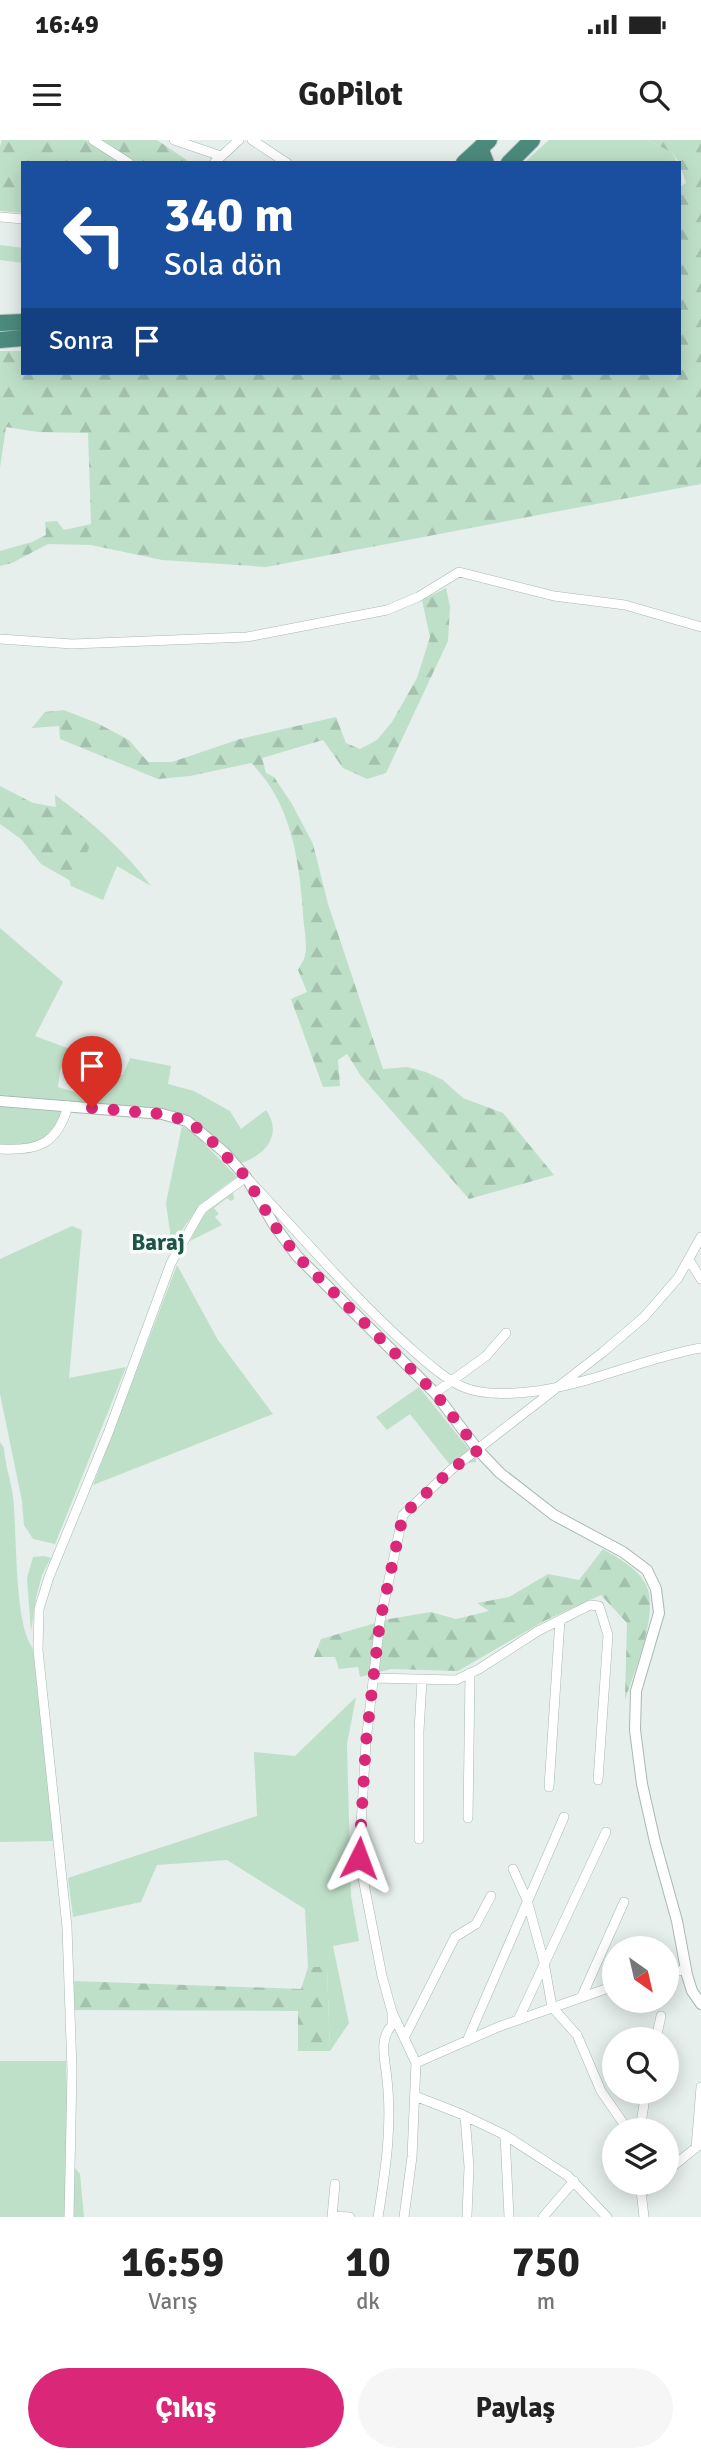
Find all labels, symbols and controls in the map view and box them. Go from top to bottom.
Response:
text: 16:49 [35,9,99,41]
text: GoPilot [298,75,403,114]
icon: menu [28,76,66,114]
icon: search [635,76,673,114]
text: 340 m [164,185,294,245]
icon: left [49,189,140,280]
text: Sola dön [164,245,282,284]
icon: arrive [128,322,166,360]
text: Sonra [49,325,114,357]
pin [62,1036,122,1108]
icon: arrive [73,1047,111,1085]
district label: Baraj [131,1228,185,1257]
position arrow [322,1821,396,1895]
north arrow [602,1936,679,2012]
map controls [602,1936,679,2195]
button: search [602,2027,679,2104]
button: layers [602,2118,679,2195]
text: 16:59 [121,2237,224,2288]
text: 10 [345,2237,391,2288]
text: 750 [512,2237,580,2288]
text: Varış [148,2287,197,2316]
text: dk [356,2287,380,2316]
text: m [537,2287,555,2316]
button: Çıkış [28,2368,344,2448]
button: Paylaş [358,2368,673,2448]

